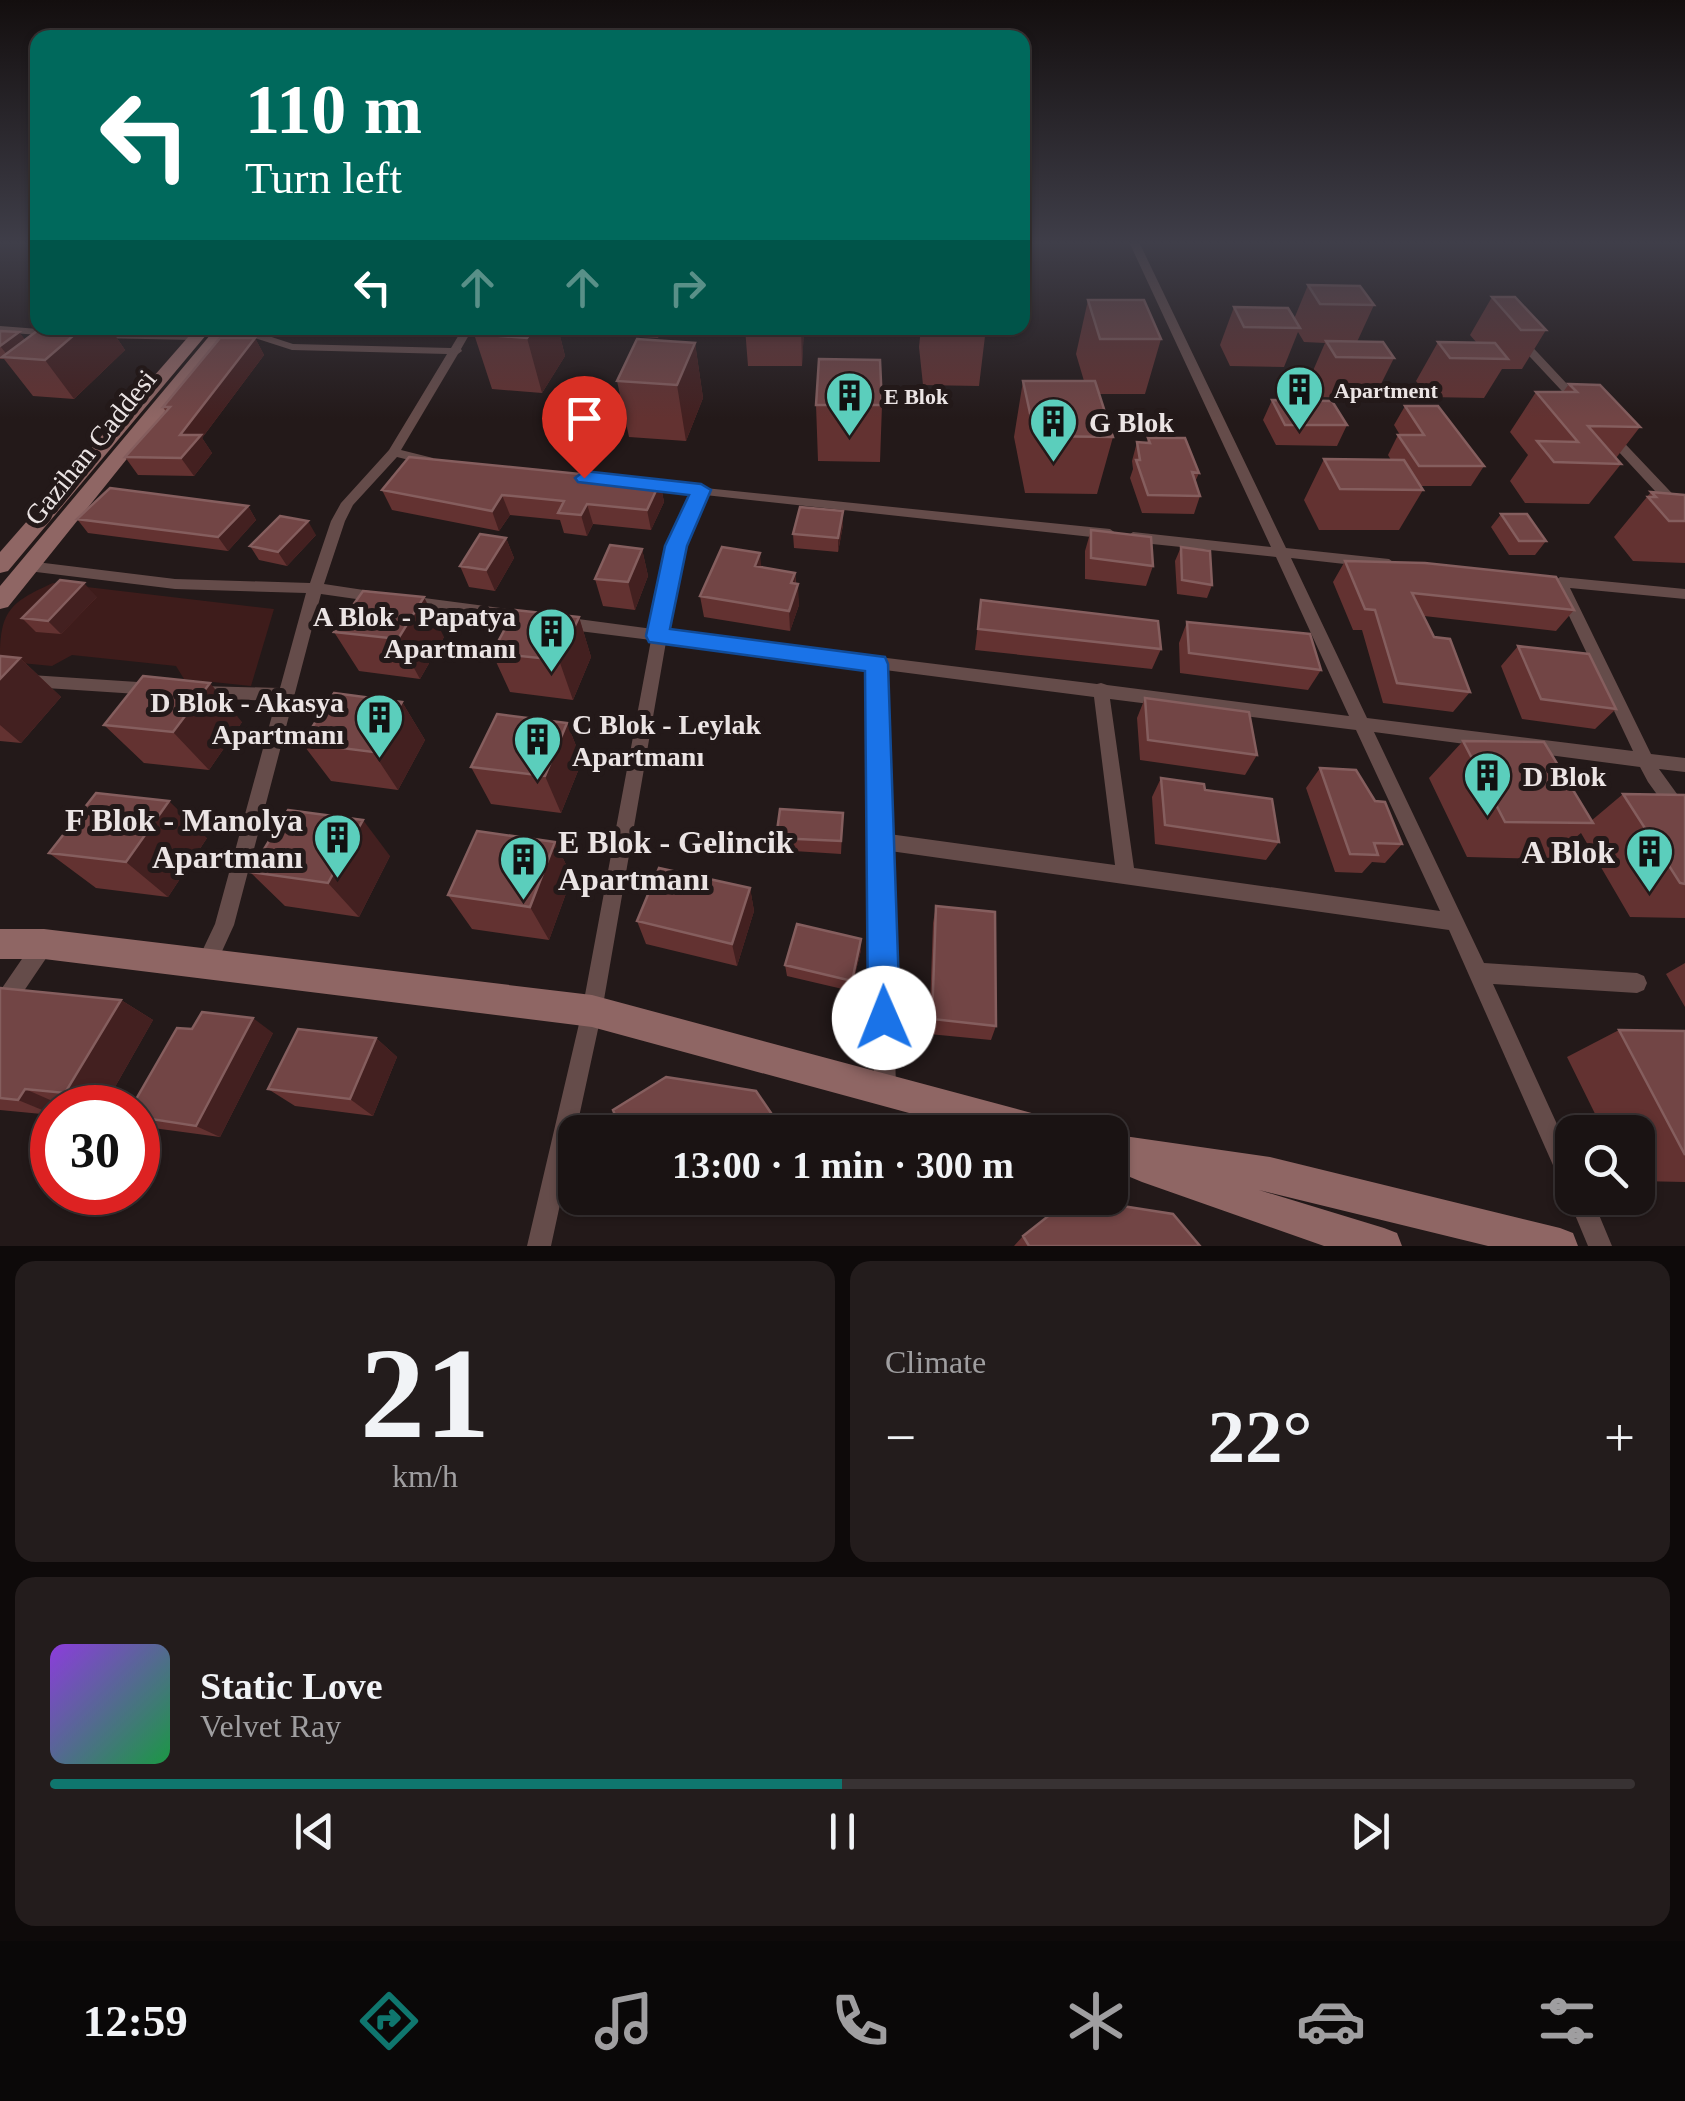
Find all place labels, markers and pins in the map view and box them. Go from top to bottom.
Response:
building icon: Apartment [1273,364,1325,432]
building icon: E Blok [823,370,875,438]
pin [542,376,627,479]
place label: Apartment [1334,378,1439,403]
place label: E Blok [884,384,949,409]
building icon: G Blok [1028,396,1080,464]
place label: G Blok [1089,407,1174,438]
place label: A Blok - Papatya Apartmanı [313,601,516,664]
building icon: A Blok - Papatya Apartmanı [525,606,577,674]
place label: D Blok - Akasya Apartmanı [150,687,344,750]
building icon: D Blok - Akasya Apartmanı [353,692,405,760]
place label: C Blok - Leylak Apartmanı [572,709,761,772]
building icon: C Blok - Leylak Apartmanı [511,714,563,782]
building icon: D Blok [1462,750,1514,818]
place label: D Blok [1523,761,1607,792]
place label: F Blok - Manolya Apartmanı [65,802,303,875]
building icon: F Blok - Manolya Apartmanı [312,812,364,880]
place label: E Blok - Gelincik Apartmanı [558,824,794,897]
building icon: A Blok [1624,826,1676,894]
building icon: E Blok - Gelincik Apartmanı [497,834,549,902]
place label: A Blok [1522,834,1615,870]

